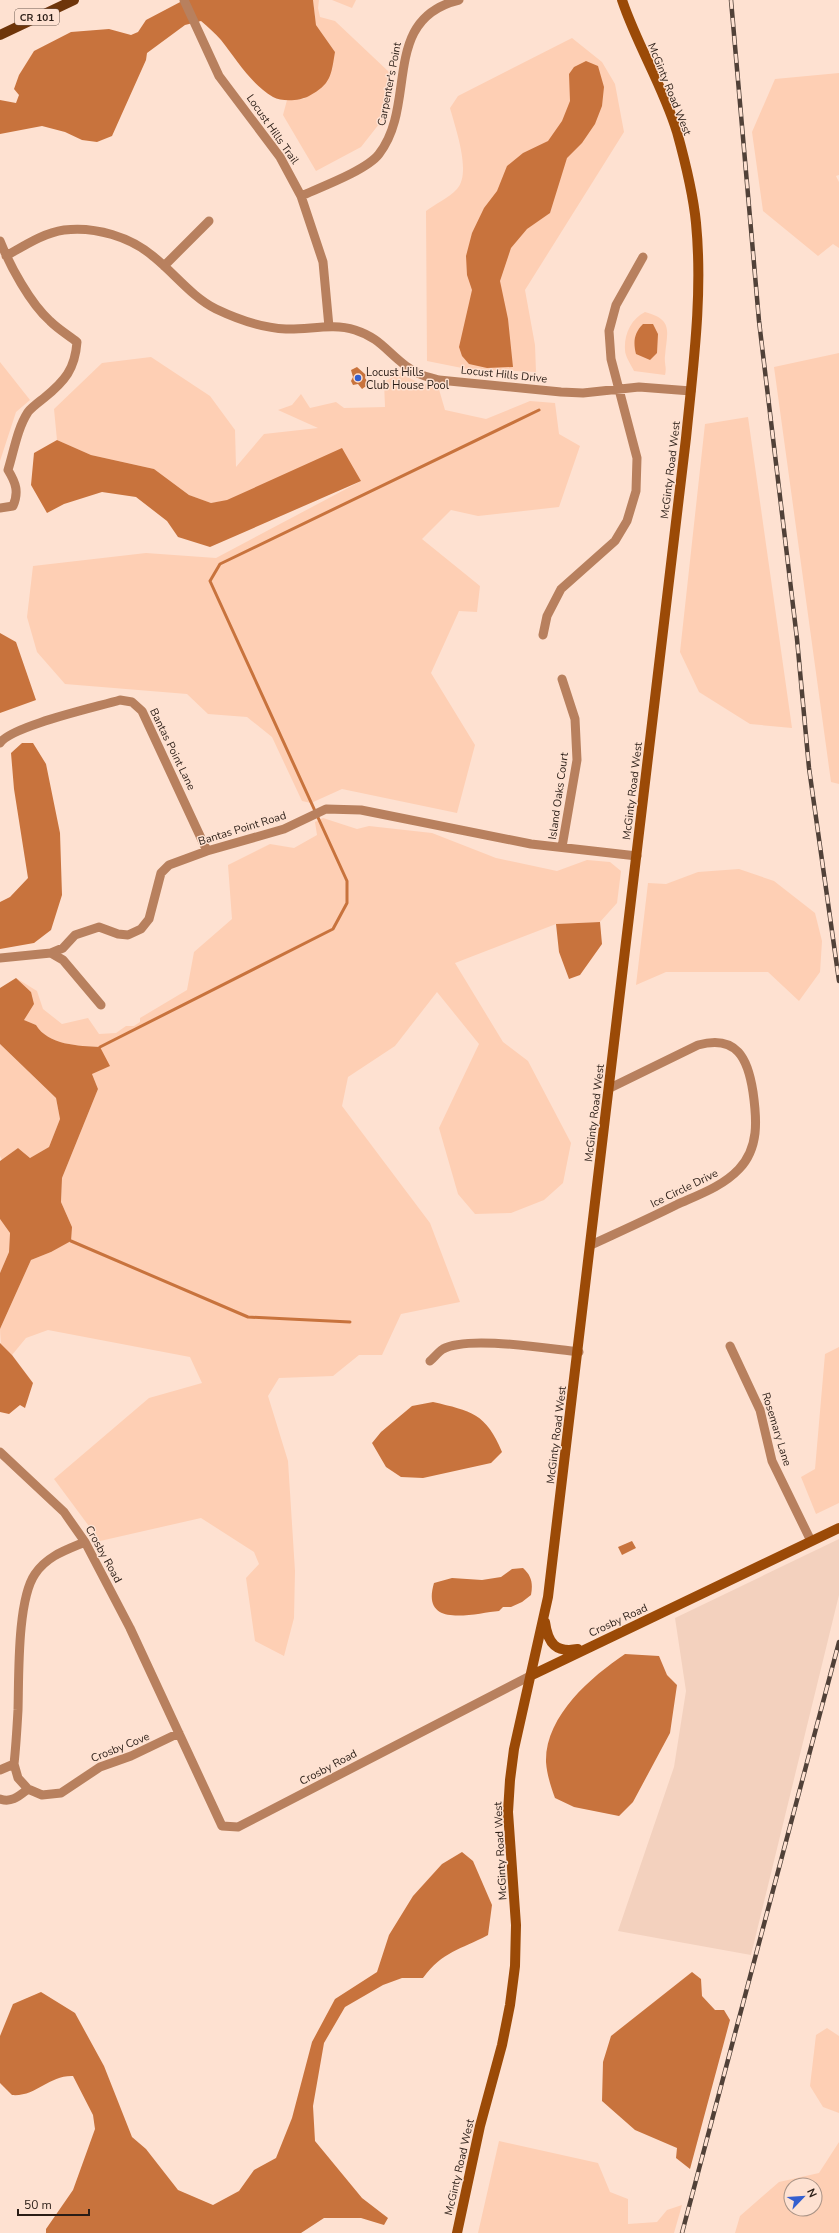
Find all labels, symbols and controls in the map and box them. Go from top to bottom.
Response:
road number: CR 101 [15,9,59,25]
street label: Carpenter's Point [374,41,405,127]
street label: McGinty Road West [644,41,695,138]
street label: Locust Hills Trail [243,91,303,168]
street label: Locust Hills Drive [460,363,548,387]
place label: Locust Hills Club House Pool [366,365,450,393]
marker: Locust Hills Club House Pool [353,373,363,383]
street label: McGinty Road West [657,420,684,520]
street label: Bantas Point Lane [146,706,199,793]
street label: McGinty Road West [619,741,646,841]
street label: Island Oaks Court [545,751,572,841]
street label: Bantas Point Road [196,808,288,849]
street label: McGinty Road West [581,1063,608,1163]
street label: Ice Circle Drive [648,1166,721,1211]
street label: McGinty Road West [543,1385,570,1485]
street label: Rosemary Lane [758,1390,795,1468]
street label: Crosby Road [82,1523,125,1585]
street label: Crosby Road [586,1600,650,1641]
street label: Crosby Cove [89,1729,152,1766]
street label: Crosby Road [297,1746,360,1789]
street label: McGinty Road West [490,1801,511,1901]
street label: McGinty Road West [441,2117,478,2217]
north arrow [783,2177,823,2217]
text: N [803,2186,820,2200]
scale bar [18,2191,89,2217]
text: 50 m [24,2197,52,2213]

